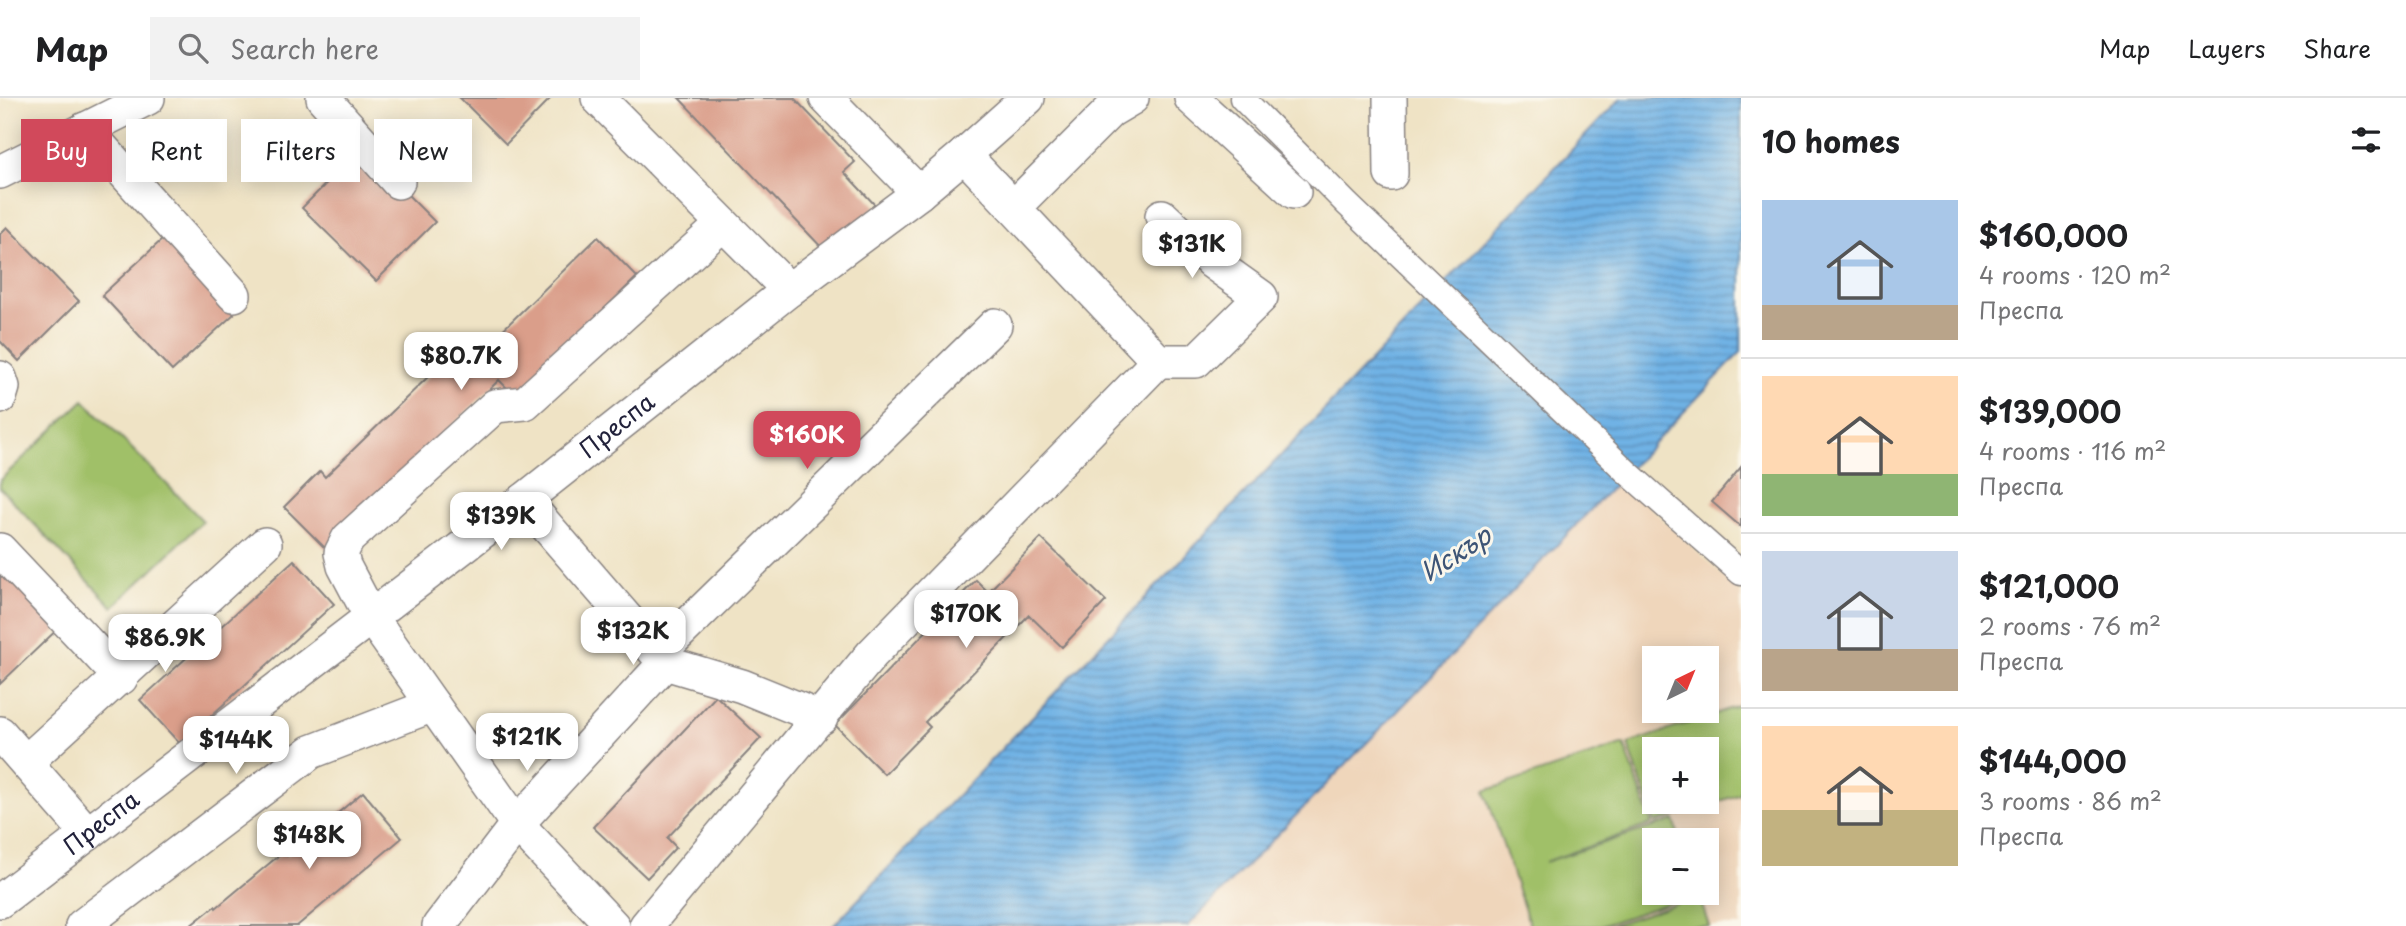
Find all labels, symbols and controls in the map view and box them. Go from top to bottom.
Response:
search box [150,17,640,80]
text: Map [35,23,108,73]
icon: search [174,29,212,67]
text: Search here [230,29,379,68]
text: Map [2099,30,2150,66]
text: Layers [2188,30,2265,66]
text: Share [2303,30,2371,66]
text: 10 homes [1762,118,1900,163]
chip: Buy [21,119,112,182]
chip: Rent [126,119,227,182]
chip: Filters [241,119,360,182]
chip: New [374,119,472,182]
icon: filters [2347,121,2385,159]
text: $160,000 [1979,212,2128,257]
pin: $131K [1143,220,1241,280]
text: $131K [1158,225,1226,260]
icon: home [1818,228,1902,312]
text: 4 rooms · 120 m² [1979,257,2171,292]
text: Преспа [1979,292,2063,327]
pin: $80.7K [404,332,518,392]
text: $80.7K [420,337,502,372]
street label: Преспа [571,383,662,466]
text: $139,000 [1979,388,2121,433]
icon: home [1818,404,1902,488]
pin: $160K [758,412,856,471]
text: $160K [769,416,845,451]
text: 4 rooms · 116 m² [1979,433,2166,468]
text: Преспа [1979,468,2063,503]
pin: $139K [452,492,550,552]
text: $139K [466,497,536,532]
water label: Искър [1412,515,1499,590]
text: $121,000 [1979,563,2119,608]
icon: home [1818,579,1902,663]
pin: $170K [917,590,1015,650]
text: $170K [930,595,1002,630]
pin: $132K [584,608,682,667]
text: 2 rooms · 76 m² [1979,608,2161,643]
text: $132K [597,612,669,647]
pin: $86.9K [108,614,222,674]
text: $86.9K [124,619,206,654]
text: Преспа [1979,643,2063,678]
north arrow [1642,646,1718,723]
map controls [1642,646,1719,905]
pin: $121K [478,714,576,773]
pin: $144K [187,716,285,776]
text: $121K [492,718,562,753]
text: $144K [199,721,273,756]
button: + [1642,737,1719,814]
text: $144,000 [1979,738,2127,783]
icon: home [1818,754,1902,838]
street label: Преспа [55,780,146,863]
text: 3 rooms · 86 m² [1979,783,2162,818]
pin: $148K [260,812,358,871]
text: $148K [273,816,345,851]
text: Преспа [1979,818,2063,853]
button: − [1642,828,1719,905]

